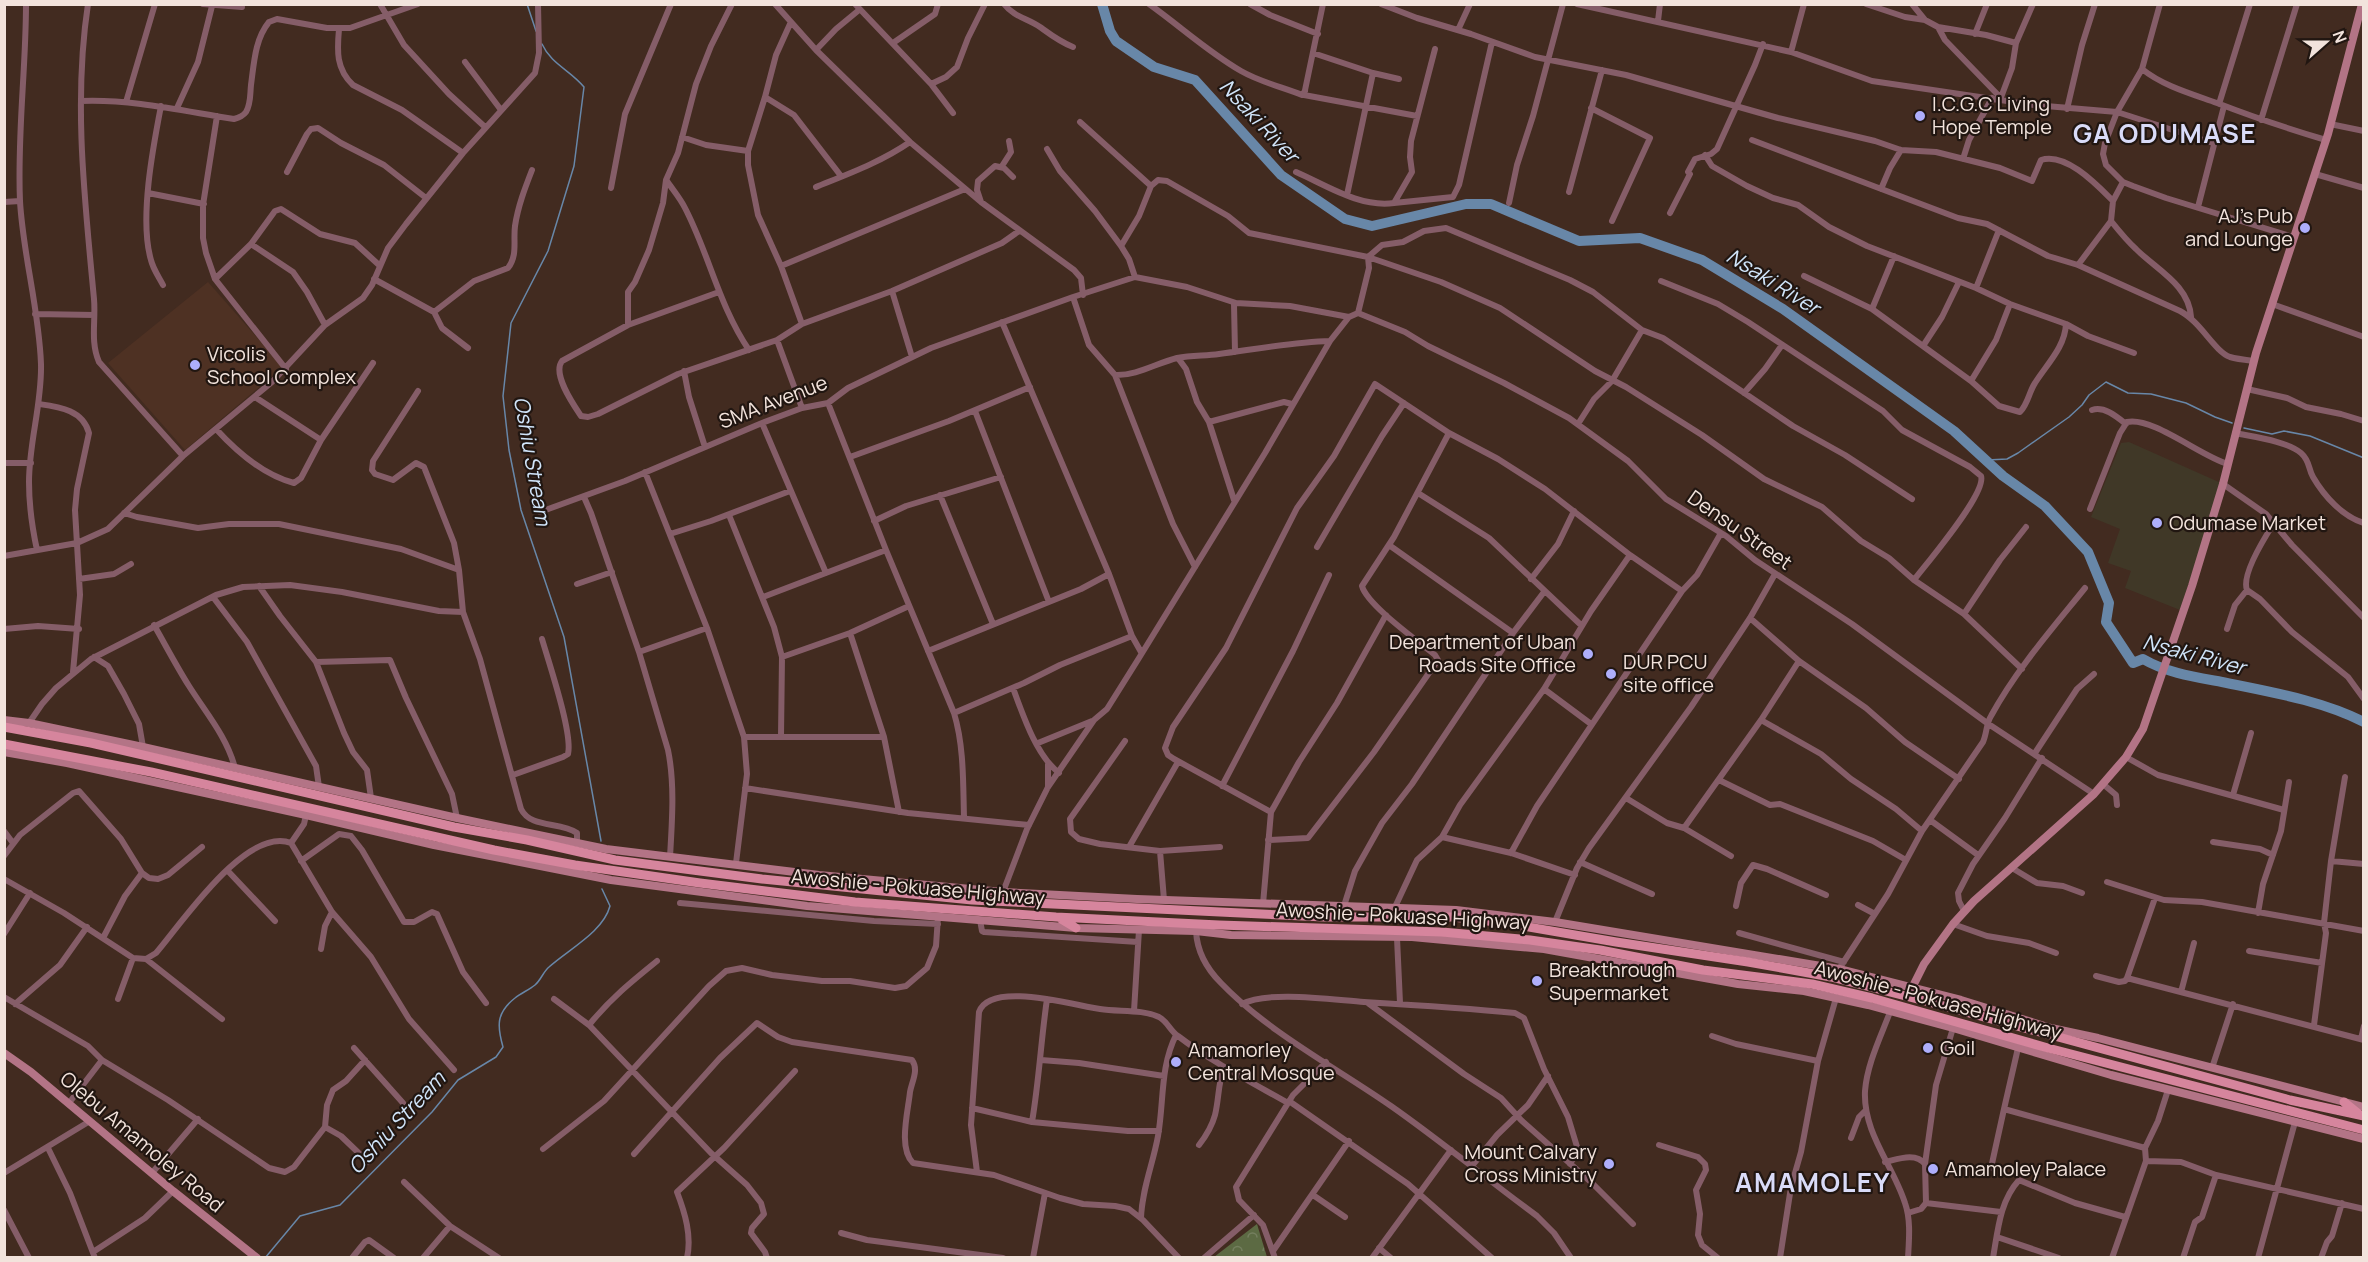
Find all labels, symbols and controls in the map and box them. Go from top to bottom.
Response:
north arrow [2296,12,2356,72]
text: N [2328,27,2352,46]
water label: Nsaki River [1214,72,1307,170]
place label: I.C.G.C Living Hope Temple [1932,90,2052,140]
marker: I.C.G.C Living Hope Temple [1913,109,1927,123]
district label: GA ODUMASE [2073,115,2257,151]
place label: AJ's Pub and Lounge [2185,202,2293,252]
marker: AJ's Pub and Lounge [2298,221,2312,235]
water label: Nsaki River [1722,242,1827,322]
place label: Vicolis School Complex [207,340,357,390]
marker: Vicolis School Complex [188,358,202,372]
street label: SMA Avenue [715,368,831,435]
water label: Oshiu Stream [508,394,558,529]
street label: Densu Street [1683,484,1798,576]
place label: Odumase Market [2169,509,2326,536]
marker: Odumase Market [2150,516,2164,530]
water label: Nsaki River [2140,627,2251,682]
place label: Department of Uban Roads Site Office [1389,628,1576,678]
marker: Department of Uban Roads Site Office [1581,647,1595,661]
place label: DUR PCU site office [1623,648,1714,698]
marker: DUR PCU site office [1604,667,1618,681]
street label: Awoshie - Pokuase Highway [790,862,1046,911]
street label: Awoshie - Pokuase Highway [1275,895,1531,936]
street label: Awoshie - Pokuase Highway [1812,954,2065,1046]
place label: Breakthrough Supermarket [1549,956,1675,1006]
marker: Breakthrough Supermarket [1530,974,1544,988]
place label: Goil [1940,1034,1975,1061]
place label: Amamorley Central Mosque [1188,1036,1335,1086]
marker: Goil [1921,1041,1935,1055]
marker: Amamorley Central Mosque [1169,1055,1183,1069]
water label: Oshiu Stream [342,1064,452,1180]
street label: Olebu Amamoley Road [55,1065,230,1218]
place label: Mount Calvary Cross Ministry [1464,1138,1597,1188]
place label: Amamoley Palace [1945,1155,2106,1182]
marker: Mount Calvary Cross Ministry [1602,1157,1616,1171]
marker: Amamoley Palace [1926,1162,1940,1176]
district label: AMAMOLEY [1735,1164,1891,1200]

